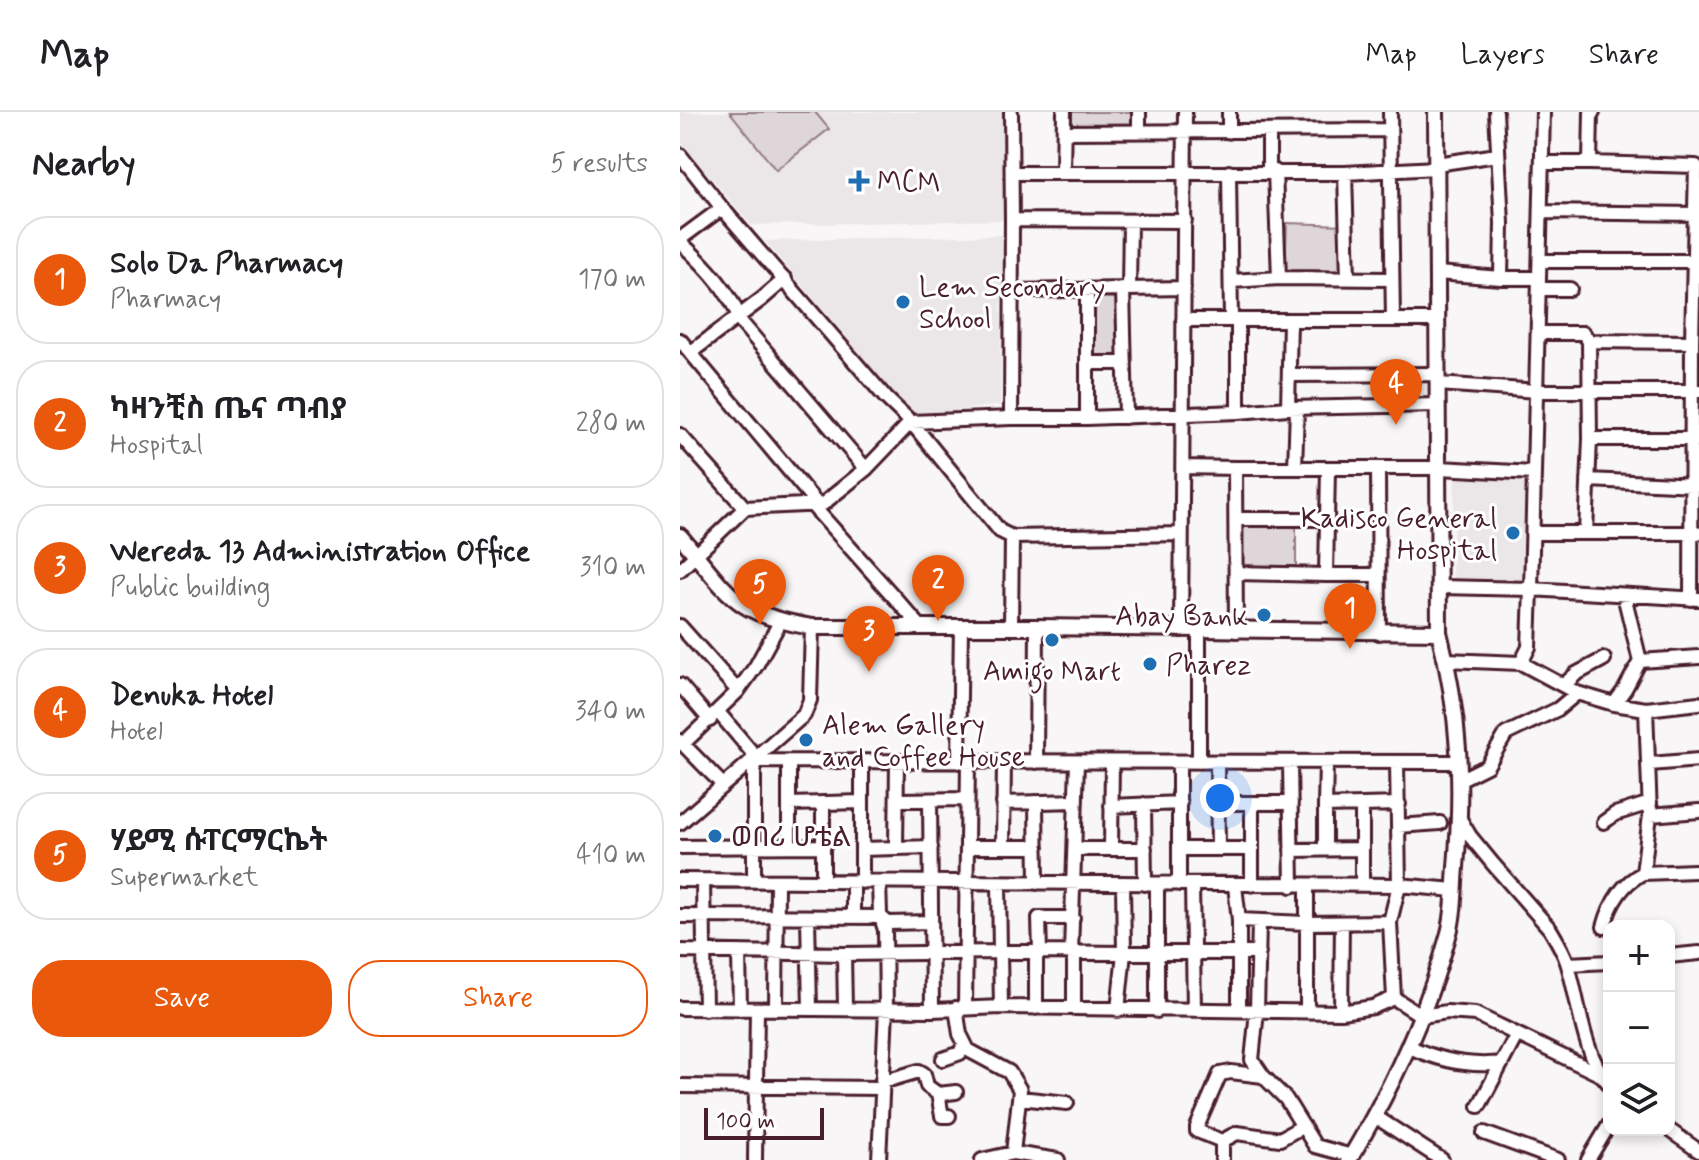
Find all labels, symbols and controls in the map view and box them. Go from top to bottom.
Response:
text: Map [40,31,110,80]
text: Map [1366,37,1417,74]
text: Layers [1461,37,1545,74]
text: Share [1589,37,1659,74]
text: Nearby [32,142,136,187]
text: 5 results [550,147,648,181]
place label: MCM [877,165,941,202]
marker: MCM [848,170,870,192]
text: Solo Da Pharmacy [110,244,343,283]
text: 1 [54,263,66,297]
text: 170 m [578,263,646,297]
place label: Lem Secondary School [919,270,1105,339]
text: Pharmacy [110,283,221,317]
marker: Lem Secondary School [894,293,912,311]
pin: 4 [1370,359,1422,425]
text: ካዛንቺስ ጤና ጣብያ [110,390,347,429]
text: 2 [54,407,66,441]
text: 280 m [576,407,646,441]
text: Hospital [110,429,203,463]
place label: Kadisco General Hospital [1301,501,1497,570]
marker: Kadisco General Hospital [1504,524,1522,542]
text: Wereda 13 Administration Office [110,532,530,571]
text: 3 [54,551,66,585]
text: 310 m [580,551,646,585]
pin: 2 [912,555,964,621]
pin: 5 [734,559,786,625]
text: Public building [110,571,270,605]
pin: 1 [1324,583,1376,649]
place label: Abay Bank [1115,599,1248,636]
pin: 3 [843,606,895,672]
marker: Abay Bank [1255,606,1273,624]
marker: Amigo Mart [1043,631,1061,649]
place label: Pharez [1166,648,1251,685]
place label: Amigo Mart [983,654,1121,694]
marker: Pharez [1141,655,1159,673]
text: Denuka Hotel [110,676,273,715]
text: 4 [52,695,68,729]
text: 340 m [575,695,646,729]
place label: Alem Gallery and Coffee House [822,708,1025,777]
text: Hotel [110,715,163,749]
marker: Alem Gallery and Coffee House [797,731,815,749]
your location [1200,778,1240,818]
place label: ወበሪ ሆቴል [731,820,851,857]
text: ሃይሚ ሱፐርማርኬት [110,822,328,861]
marker: ወበሪ ሆቴል [706,827,724,845]
text: 5 [52,839,68,873]
text: 410 m [576,839,646,873]
text: Supermarket [110,861,258,895]
map controls [1603,920,1675,1136]
button: + [1603,920,1675,992]
button: Save [32,960,332,1037]
button: Share [348,960,648,1037]
button: − [1603,992,1675,1064]
button: layers [1603,1064,1675,1136]
scale bar [704,1104,824,1140]
text: 100 m [716,1108,775,1136]

